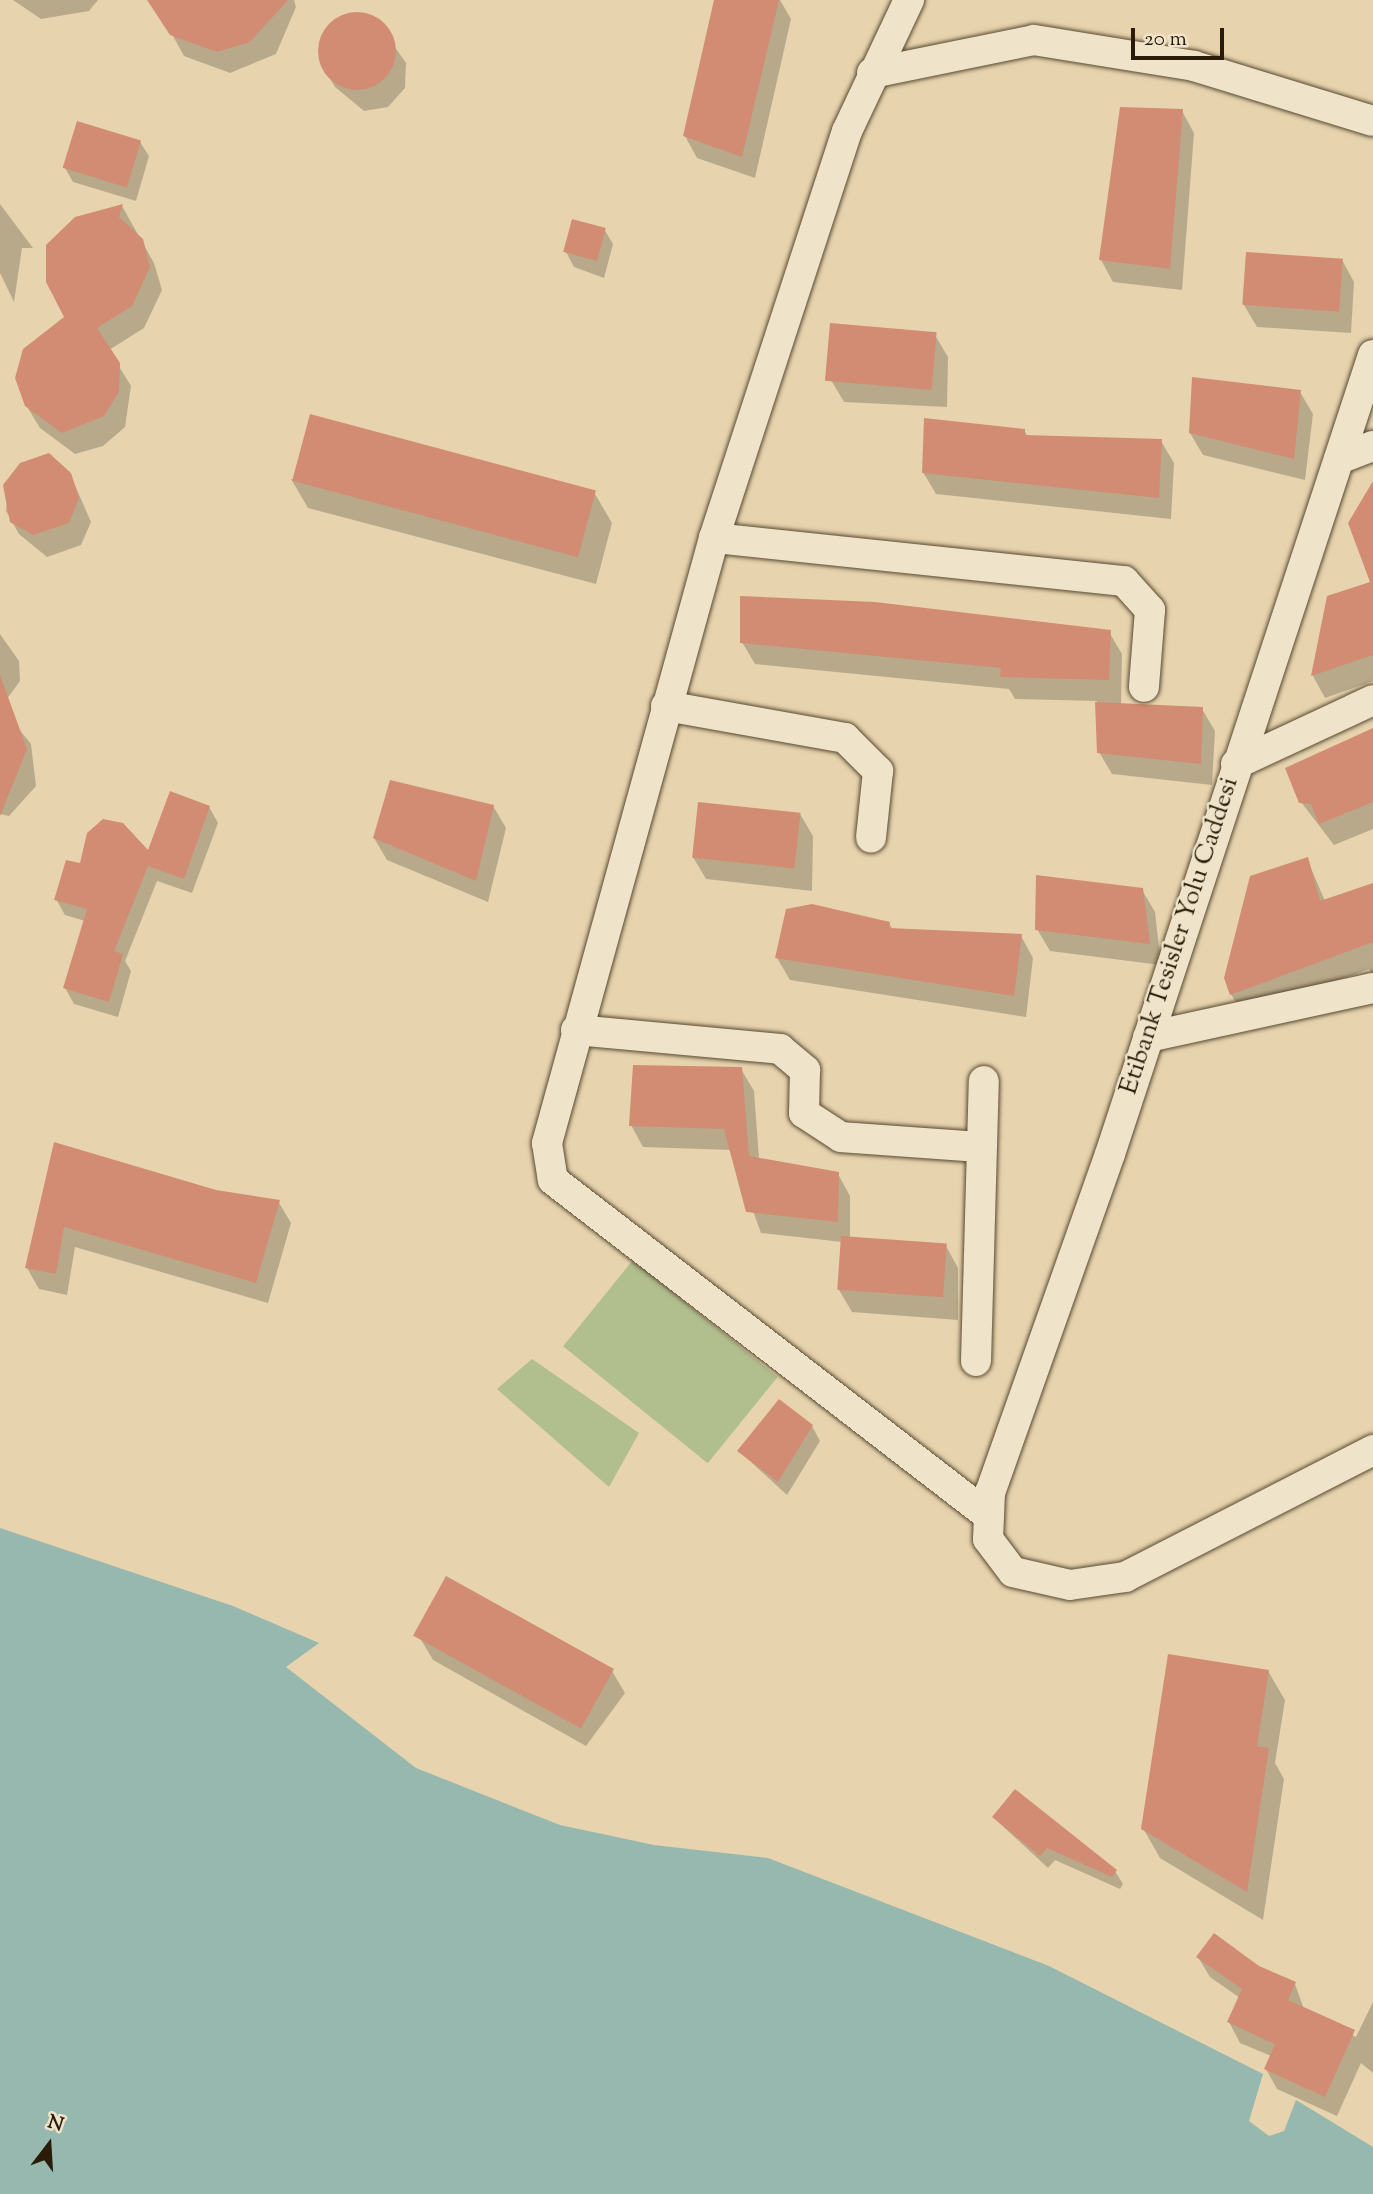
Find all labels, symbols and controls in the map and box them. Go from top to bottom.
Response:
scale bar [1135,14,1228,58]
text: 20 m [1144,25,1187,55]
street label: Etibank Tesisler Yolu Caddesi [1114,773,1246,1099]
text: N [44,2109,66,2140]
north arrow [14,2110,84,2180]

